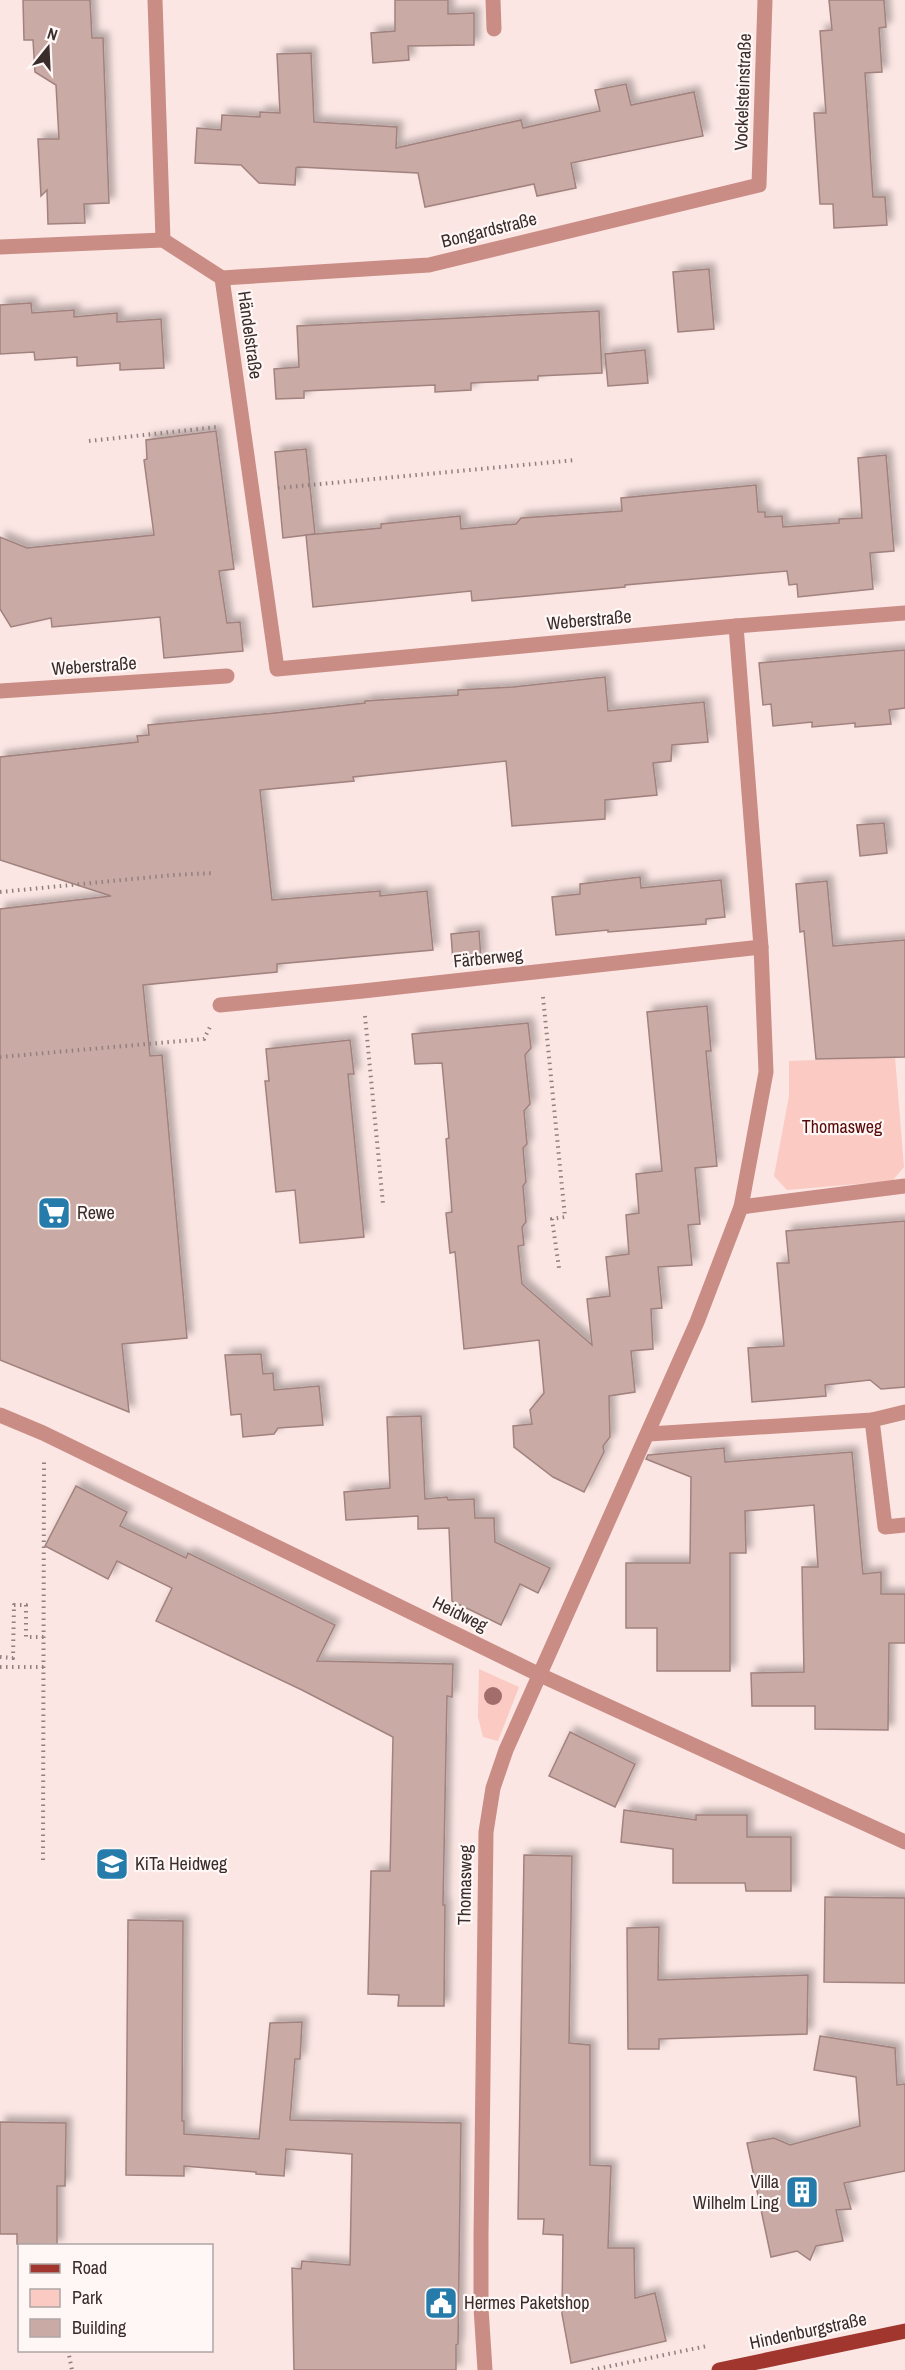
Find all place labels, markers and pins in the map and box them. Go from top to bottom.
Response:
supermarket icon: Rewe [36,1195,72,1231]
place label: Rewe [77,1200,115,1225]
school or university icon: KiTa Heidweg [94,1846,130,1882]
place label: KiTa Heidweg [135,1851,228,1876]
place label: Villa Wilhelm Ling [693,2169,780,2215]
building icon: Villa Wilhelm Ling [784,2174,820,2210]
public building icon: Hermes Paketshop [423,2285,459,2321]
place label: Hermes Paketshop [464,2290,590,2315]

